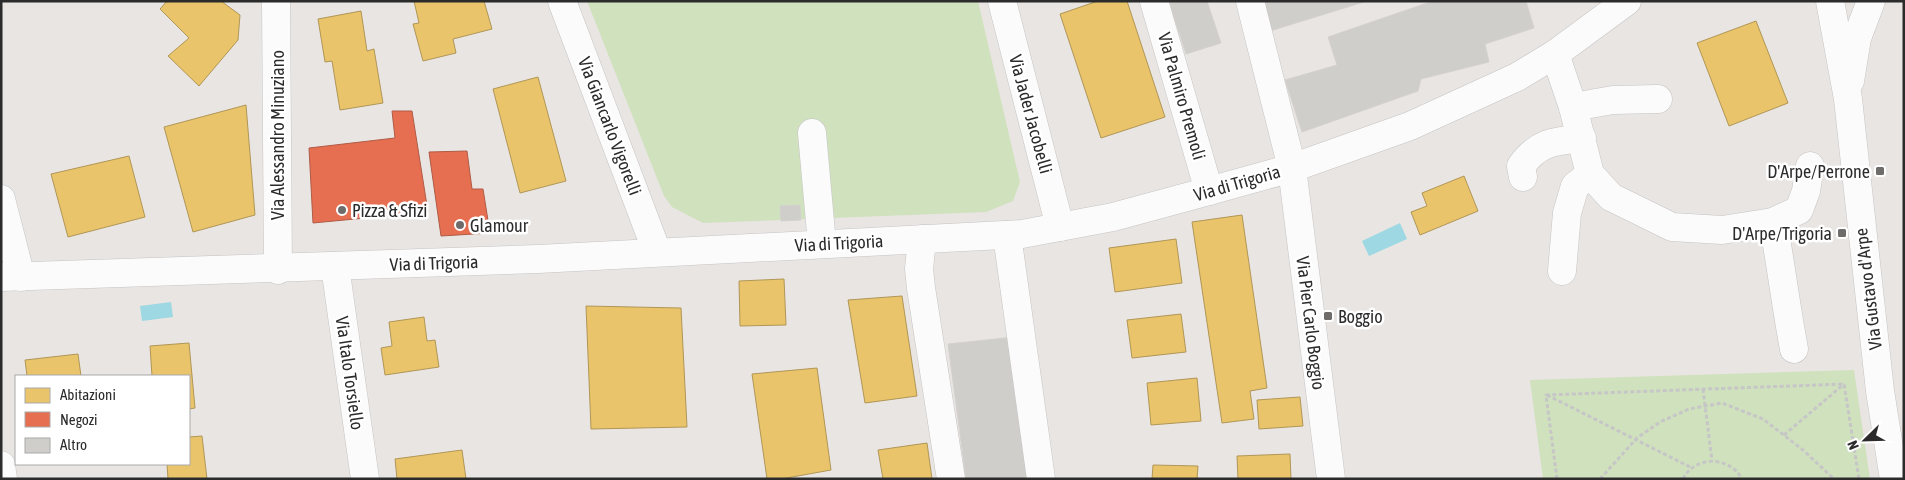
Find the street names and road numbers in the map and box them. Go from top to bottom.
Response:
street label: Via Palmiro Premoli [1154,30,1210,162]
street label: Via Alessandro Minuziano [267,50,288,220]
street label: Via Jader Jacobelli [1005,52,1057,176]
street label: Via Giancarlo Vigorelli [574,54,646,198]
street label: Via di Trigoria [1191,161,1283,205]
street label: Via Gustavo d'Arpe [1850,227,1886,351]
street label: Via di Trigoria [794,230,884,256]
street label: Via di Trigoria [389,251,479,275]
street label: Via Pier Carlo Boggio [1292,255,1330,391]
street label: Via Italo Torsiello [332,315,368,431]

